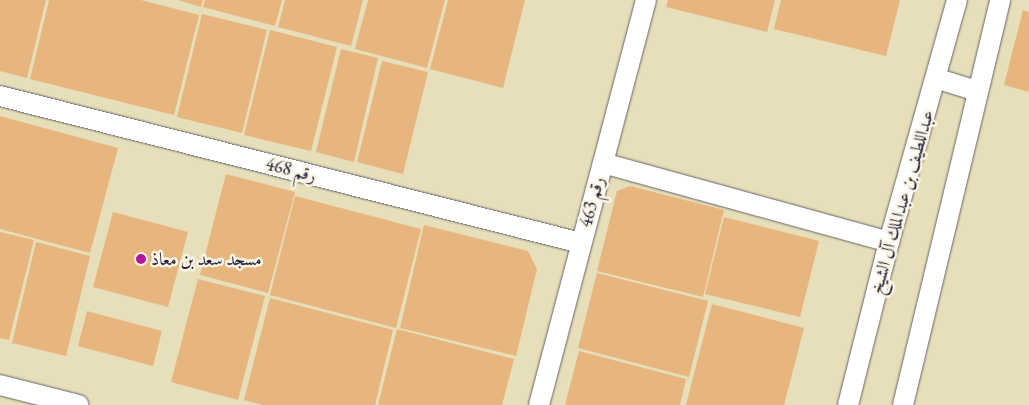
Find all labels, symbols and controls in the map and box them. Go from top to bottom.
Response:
street label: عبداللطيف بن عبدالملك آل الشيخ [865,108,939,296]
street label: رقم 468 [263,153,319,187]
street label: رقم 463 [575,174,609,230]
place label: مسجد سعد بن معاذ [151,248,262,270]
marker: مسجد سعد بن معاذ [135,253,147,265]

